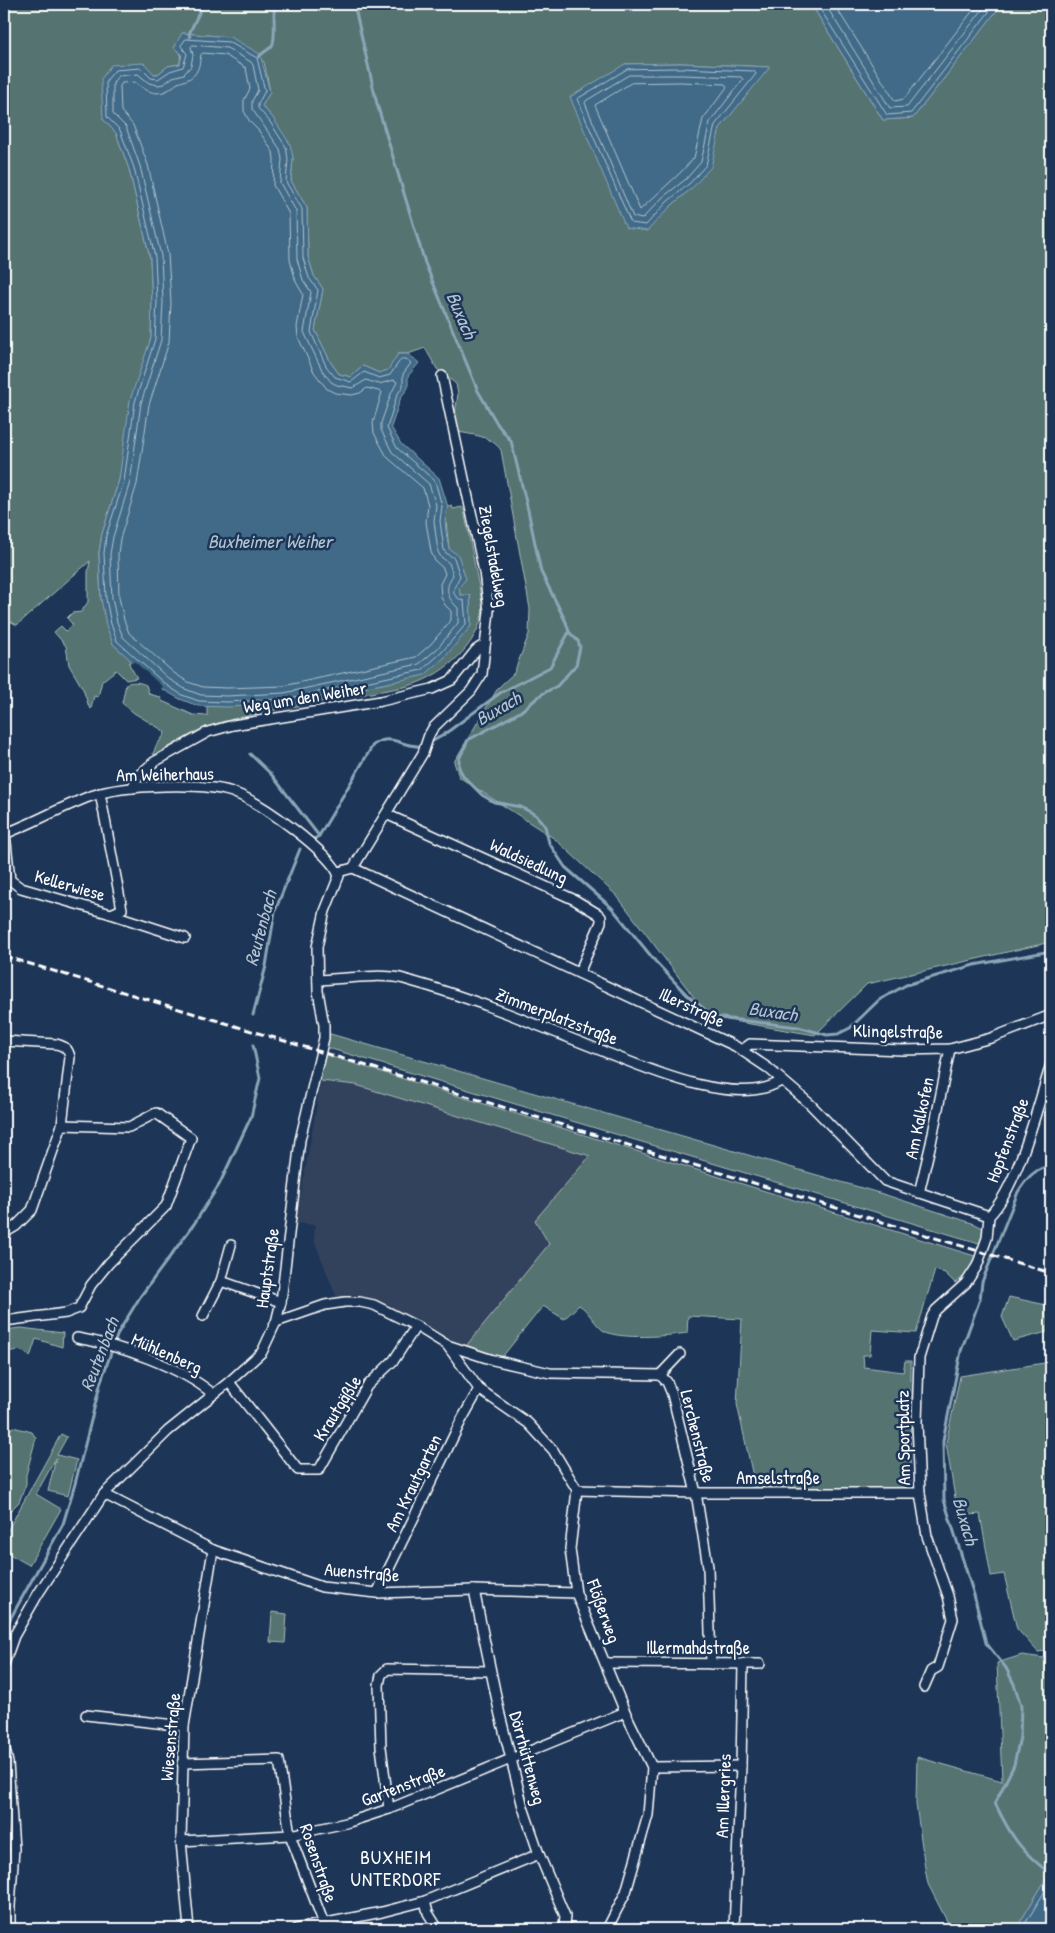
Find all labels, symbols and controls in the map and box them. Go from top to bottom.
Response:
water label: Buxach [441,288,484,344]
street label: Ziegelstadelweg [473,503,515,609]
water label: Buxheimer Weiher [208,528,335,554]
street label: Weg um den Weiher [242,675,368,719]
water label: Buxach [470,684,527,731]
street label: Am Weiherhaus [116,761,214,787]
street label: Waldsiedlung [486,832,572,890]
street label: Kellerwiese [32,863,108,907]
water label: Reutenbach [237,885,283,969]
street label: Zimmerplatzstraße [492,981,622,1051]
street label: Illerstraße [655,981,729,1033]
water label: Buxach [747,995,801,1028]
street label: Klingelstraße [853,1018,943,1044]
street label: Am Kalkofen [898,1075,940,1161]
street label: Hopfenstraße [979,1094,1035,1186]
street label: Hauptstraße [249,1226,285,1310]
water label: Reutenbach [73,1311,126,1395]
street label: Mühlenberg [128,1326,206,1380]
street label: Krautgäßle [307,1370,367,1446]
street label: Lerchenstraße [674,1387,722,1485]
street label: Am Sportplatz [890,1390,916,1486]
street label: Am Krautgarten [379,1430,447,1536]
street label: Amselstraße [736,1465,820,1490]
water label: Buxach [947,1494,986,1550]
street label: Auenstraße [324,1556,400,1588]
street label: Flößerweg [581,1575,627,1646]
street label: Illermahdstraße [646,1635,750,1660]
street label: Wiesenstraße [154,1692,186,1782]
street label: Dörrhüttenweg [504,1709,552,1807]
street label: Am Illergries [709,1753,737,1839]
street label: Gartenstraße [357,1758,449,1812]
street label: Rosenstraße [294,1820,344,1906]
district label: BUXHEIM UNTERDORF [351,1844,441,1892]

